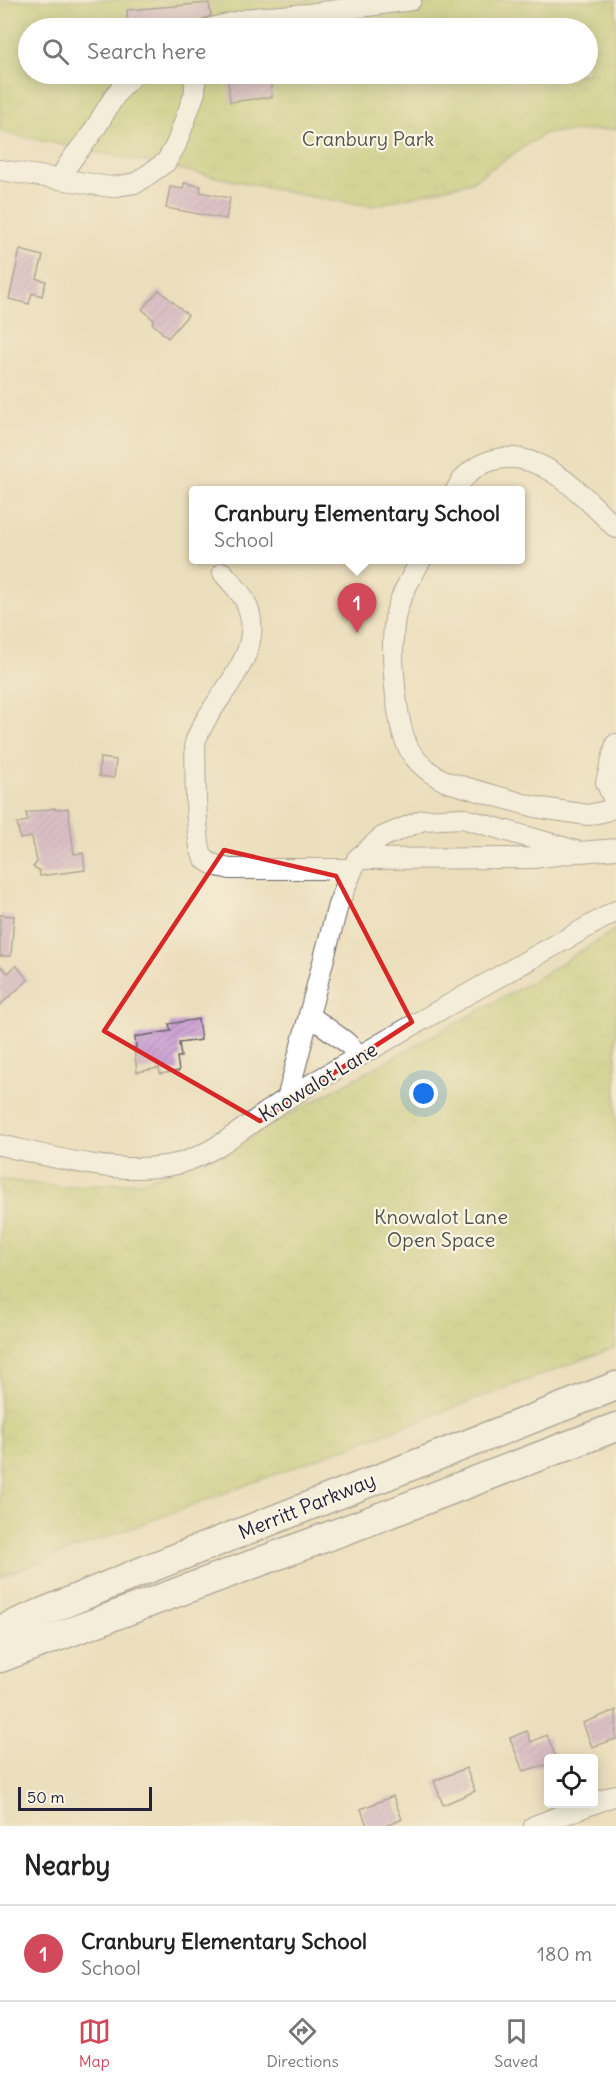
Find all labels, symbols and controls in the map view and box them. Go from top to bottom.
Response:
search box [18,18,598,84]
icon: search [39,35,72,68]
text: Search here [87,37,206,65]
park label: Cranbury Park [302,126,434,151]
popup [189,486,525,564]
text: Cranbury Elementary School [214,499,500,527]
text: School [214,527,274,552]
pin: 1 [338,584,376,633]
street label: Knowalot Lane [254,1036,382,1127]
your location [409,1079,438,1108]
park label: Knowalot Lane Open Space [374,1204,508,1252]
street label: Merritt Parkway [235,1467,379,1544]
map controls [544,1754,598,1808]
button: locate [544,1754,598,1808]
scale bar [18,1784,152,1812]
text: 50 m [27,1787,65,1807]
text: Nearby [24,1849,110,1882]
text: Cranbury Elementary School [81,1927,367,1955]
text: 1 [40,1941,47,1966]
text: 180 m [537,1941,592,1966]
text: School [81,1955,141,1980]
tab: Map [78,2015,111,2071]
tab: Directions [266,2015,339,2071]
tab: Saved [494,2015,538,2071]

